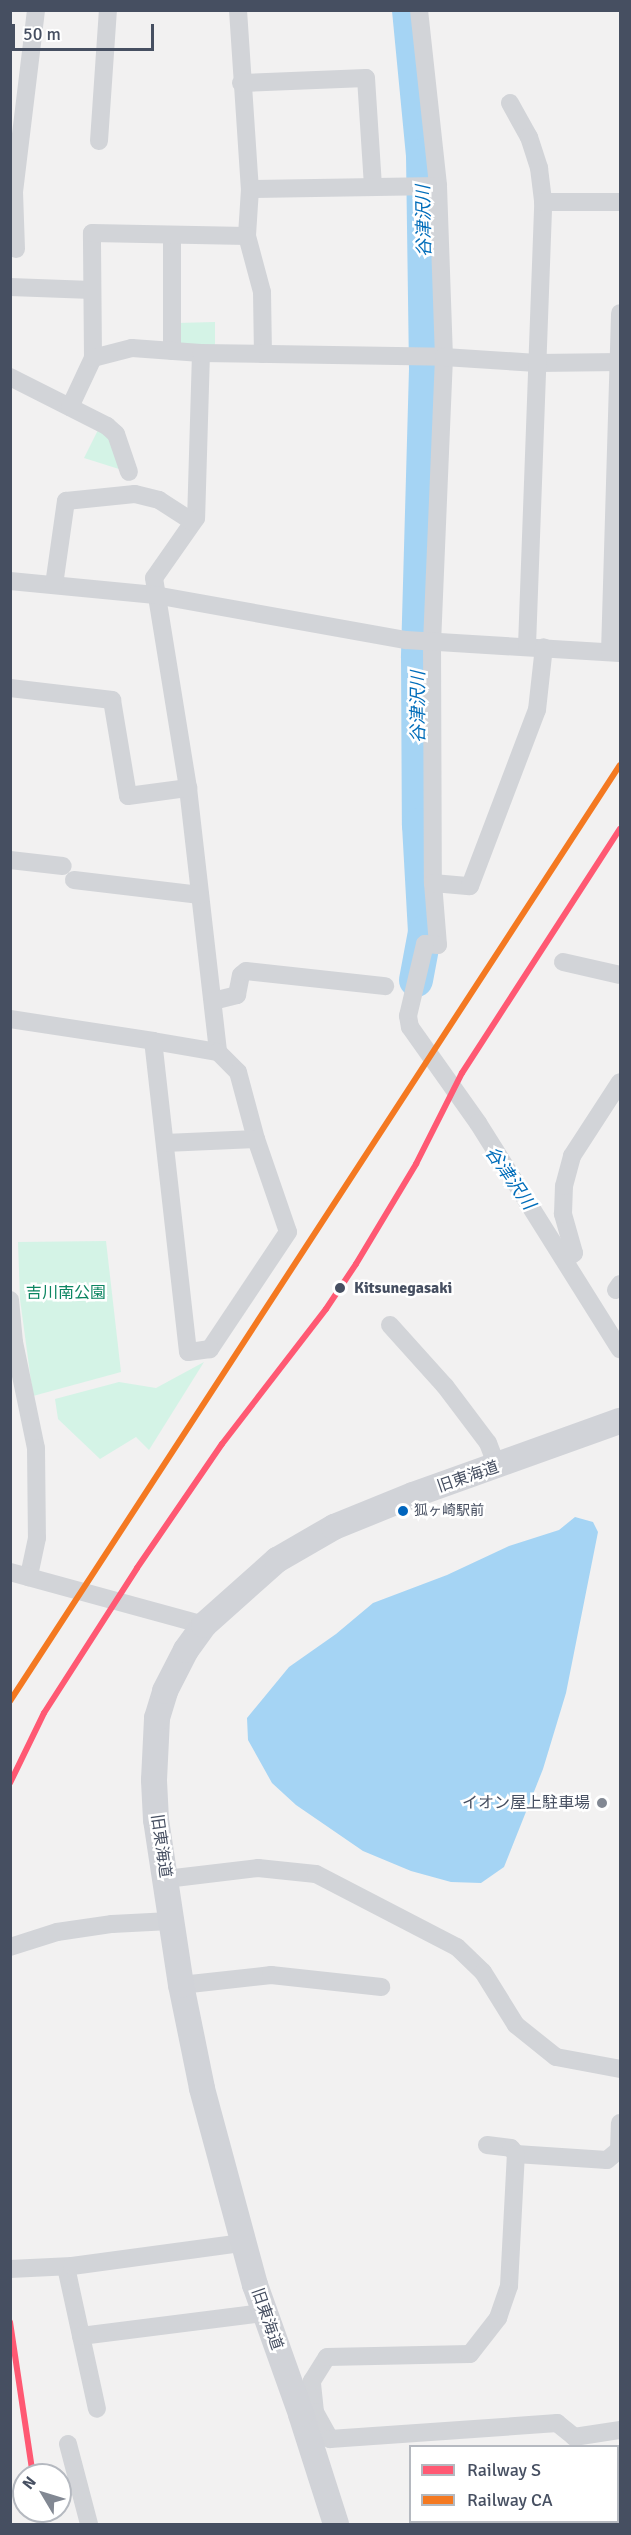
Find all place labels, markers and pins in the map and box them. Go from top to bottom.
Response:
place label: Kitsunegasaki [354,1278,452,1298]
marker: Kitsunegasaki [331,1279,349,1297]
place label: 狐ヶ崎駅前 [414,1503,484,1519]
marker: 狐ヶ崎駅前 [397,1505,409,1517]
place label: イオン屋上駐車場 [462,1793,590,1813]
marker: イオン屋上駐車場 [595,1796,609,1810]

